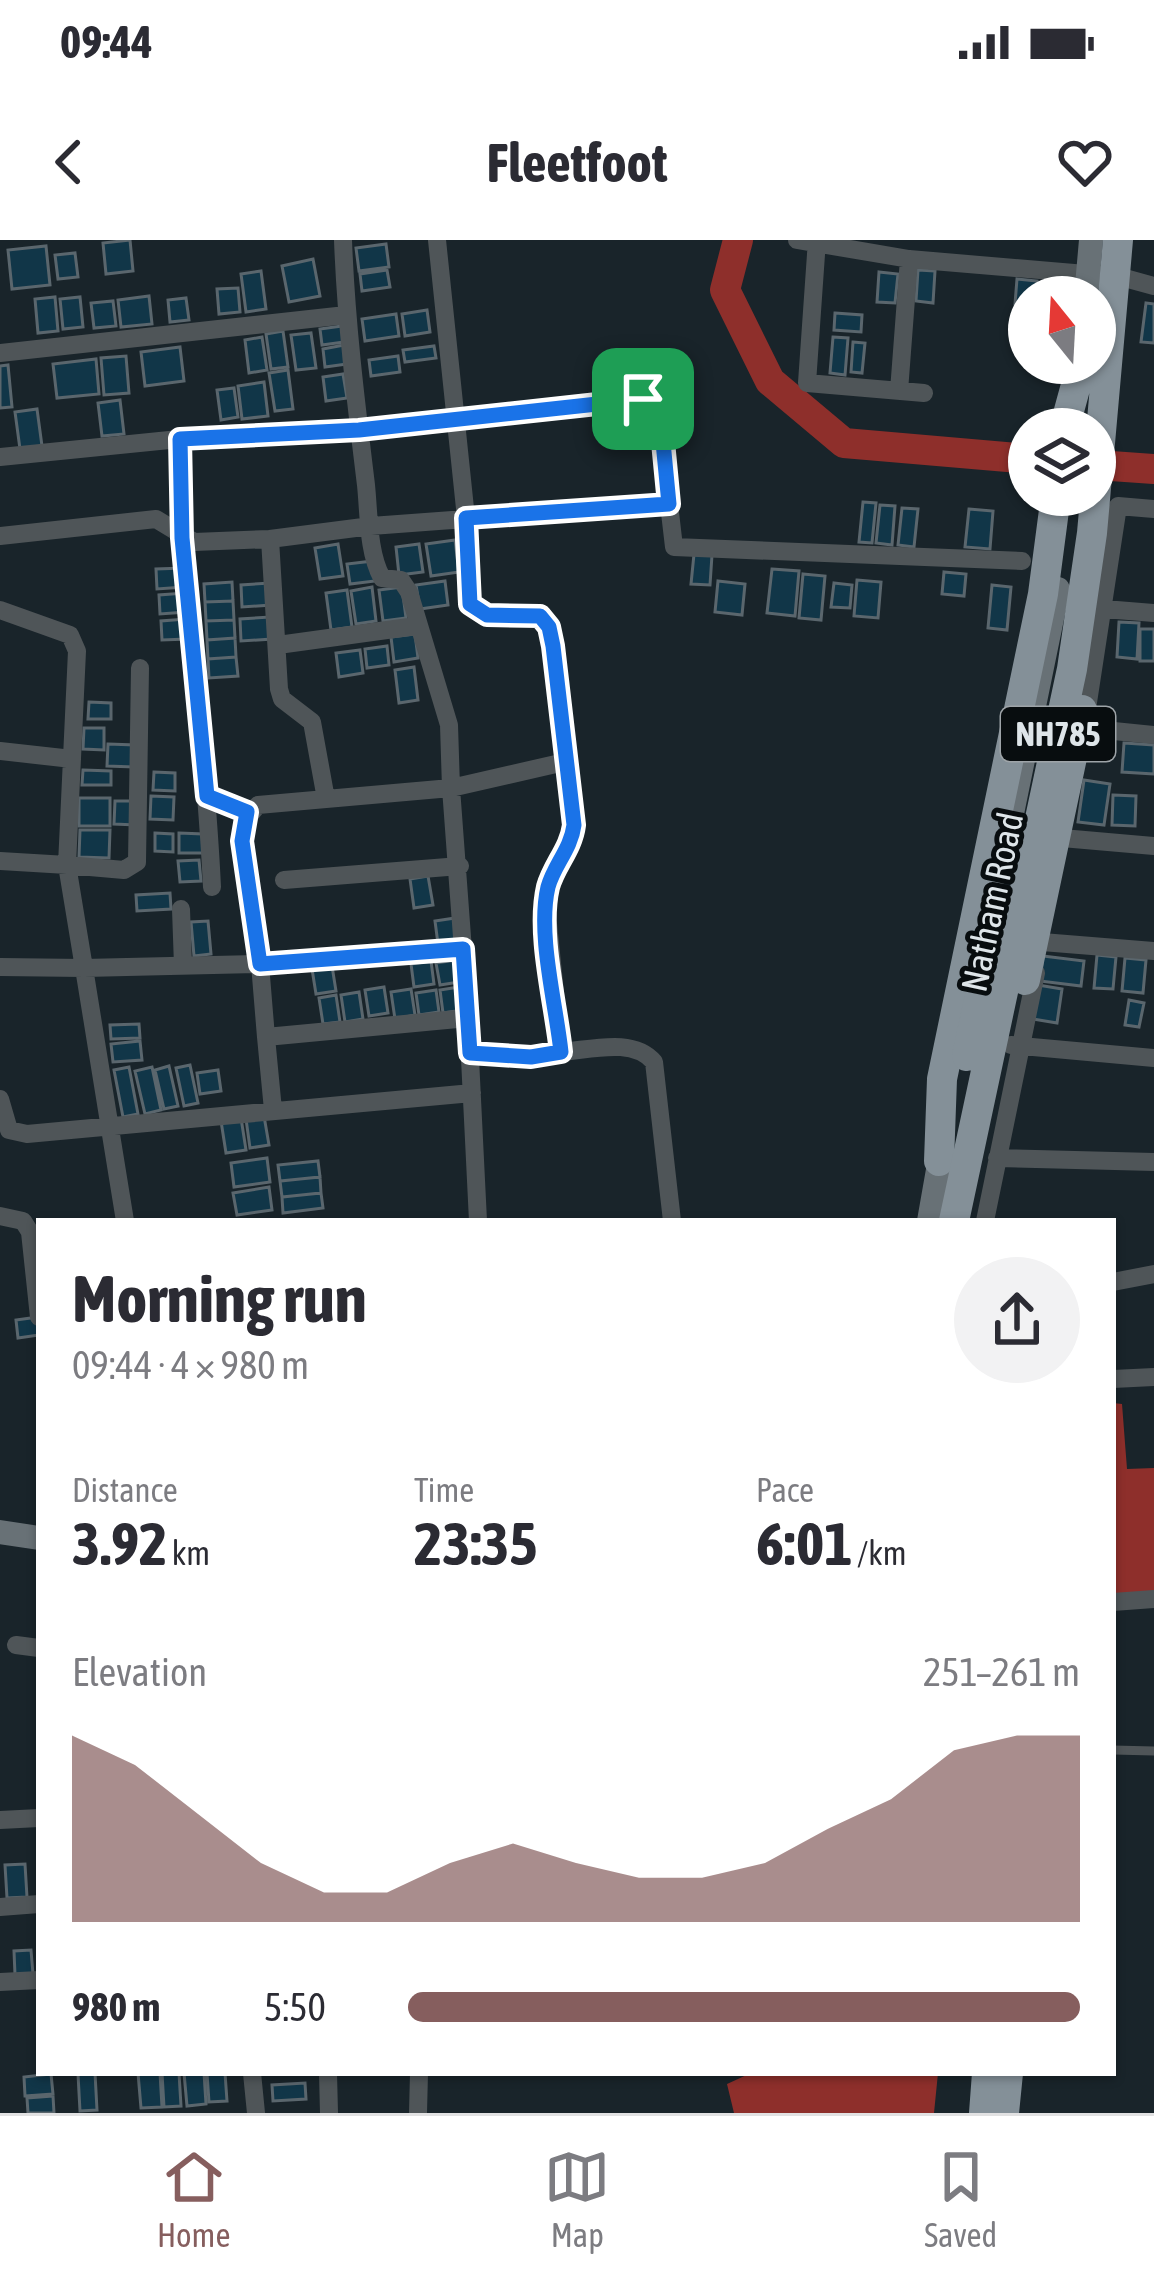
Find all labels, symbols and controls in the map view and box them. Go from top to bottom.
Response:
text: 09:44 [60,16,153,68]
icon: back [36,129,102,195]
icon: heart [1052,129,1118,195]
text: Fleetfoot [486,132,668,193]
north arrow [1008,276,1116,384]
map controls [1008,276,1116,516]
pin [592,348,694,450]
icon: arrive [610,366,676,432]
button: layers [1008,408,1116,516]
road number: NH785 [1001,707,1115,761]
street label: Natham Road [953,809,1031,995]
button: share [954,1257,1080,1383]
text: Morning run [72,1260,367,1336]
text: 09:44 · 4 × 980 m [72,1343,309,1387]
text: Distance [72,1471,178,1509]
text: Time [414,1471,474,1509]
text: Pace [756,1471,814,1509]
text: 3.92 [72,1509,167,1578]
text: 23:35 [414,1509,537,1578]
text: 6:01 [756,1509,852,1578]
text: km [167,1534,210,1572]
text: /km [852,1534,906,1572]
text: Elevation [72,1650,207,1694]
text: 251–261 m [923,1650,1080,1694]
text: 980 m [72,1985,160,2029]
text: 5:50 [264,1985,326,2029]
tab: Home [157,2144,230,2254]
tab: Map [544,2144,610,2254]
tab: Saved [924,2144,997,2254]

